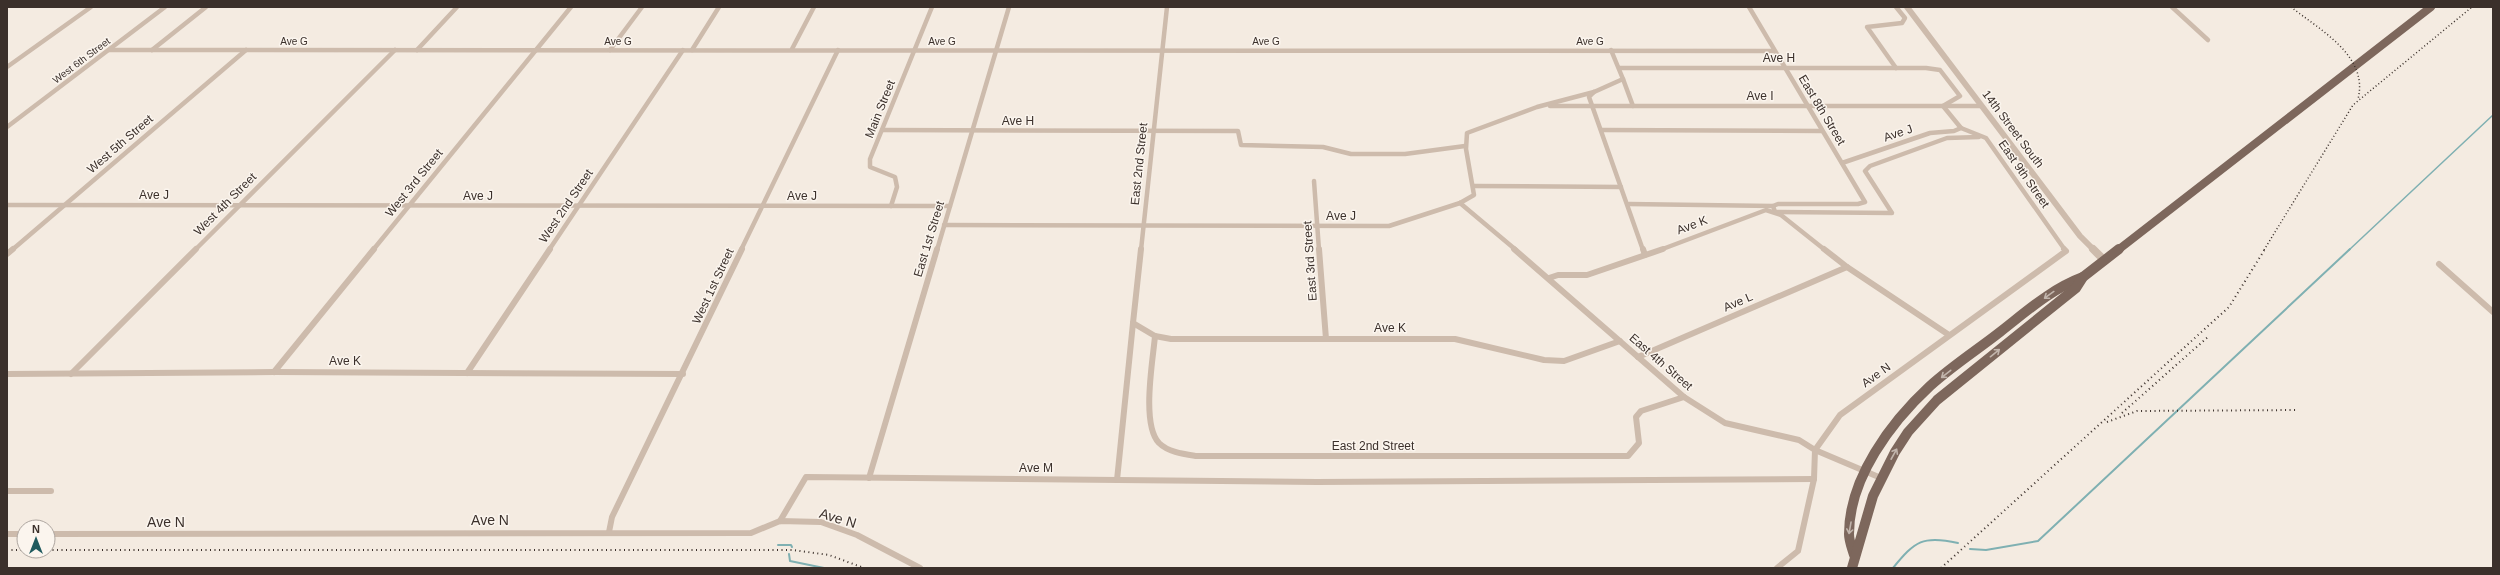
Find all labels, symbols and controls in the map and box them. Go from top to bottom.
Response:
street label: West 6th Street [51,35,112,85]
street label: Ave G [280,36,308,47]
street label: Ave G [604,36,632,47]
street label: Ave G [928,36,956,47]
street label: Ave G [1252,36,1280,47]
street label: Ave G [1576,36,1604,47]
street label: Ave H [1763,51,1795,65]
street label: East 8th Street [1796,72,1849,148]
street label: Main Street [862,77,898,140]
street label: 14th Street South [1979,87,2047,171]
street label: Ave I [1746,89,1774,103]
street label: West 5th Street [84,111,156,176]
street label: Ave H [1002,114,1034,128]
street label: East 2nd Street [1128,121,1150,206]
street label: Ave J [1882,122,1914,144]
street label: East 9th Street [1995,137,2053,211]
street label: West 3rd Street [382,146,446,220]
street label: West 2nd Street [536,166,596,245]
street label: West 4th Street [191,169,260,238]
street label: Ave J [139,188,169,202]
street label: Ave J [463,189,493,203]
street label: Ave J [787,189,817,203]
street label: East 1st Street [911,199,947,279]
street label: Ave J [1326,209,1356,223]
street label: Ave K [1675,213,1709,237]
street label: East 3rd Street [1300,220,1320,301]
street label: West 1st Street [689,245,737,326]
street label: Ave L [1721,289,1755,314]
one-way arrow [2044,291,2055,299]
street label: Ave K [1374,321,1406,335]
street label: East 4th Street [1626,331,1696,394]
one-way arrow [1990,349,2001,358]
street label: Ave K [329,354,361,368]
street label: Ave N [1859,360,1893,390]
one-way arrow [1940,369,1951,378]
street label: East 2nd Street [1332,439,1415,453]
one-way arrow [1890,448,1898,460]
street label: Ave M [1019,461,1053,475]
street label: Ave N [818,505,858,531]
street label: Ave N [471,512,509,528]
street label: Ave N [147,514,185,530]
north arrow [16,519,56,559]
one-way arrow [1846,521,1854,534]
text: N [32,523,40,535]

